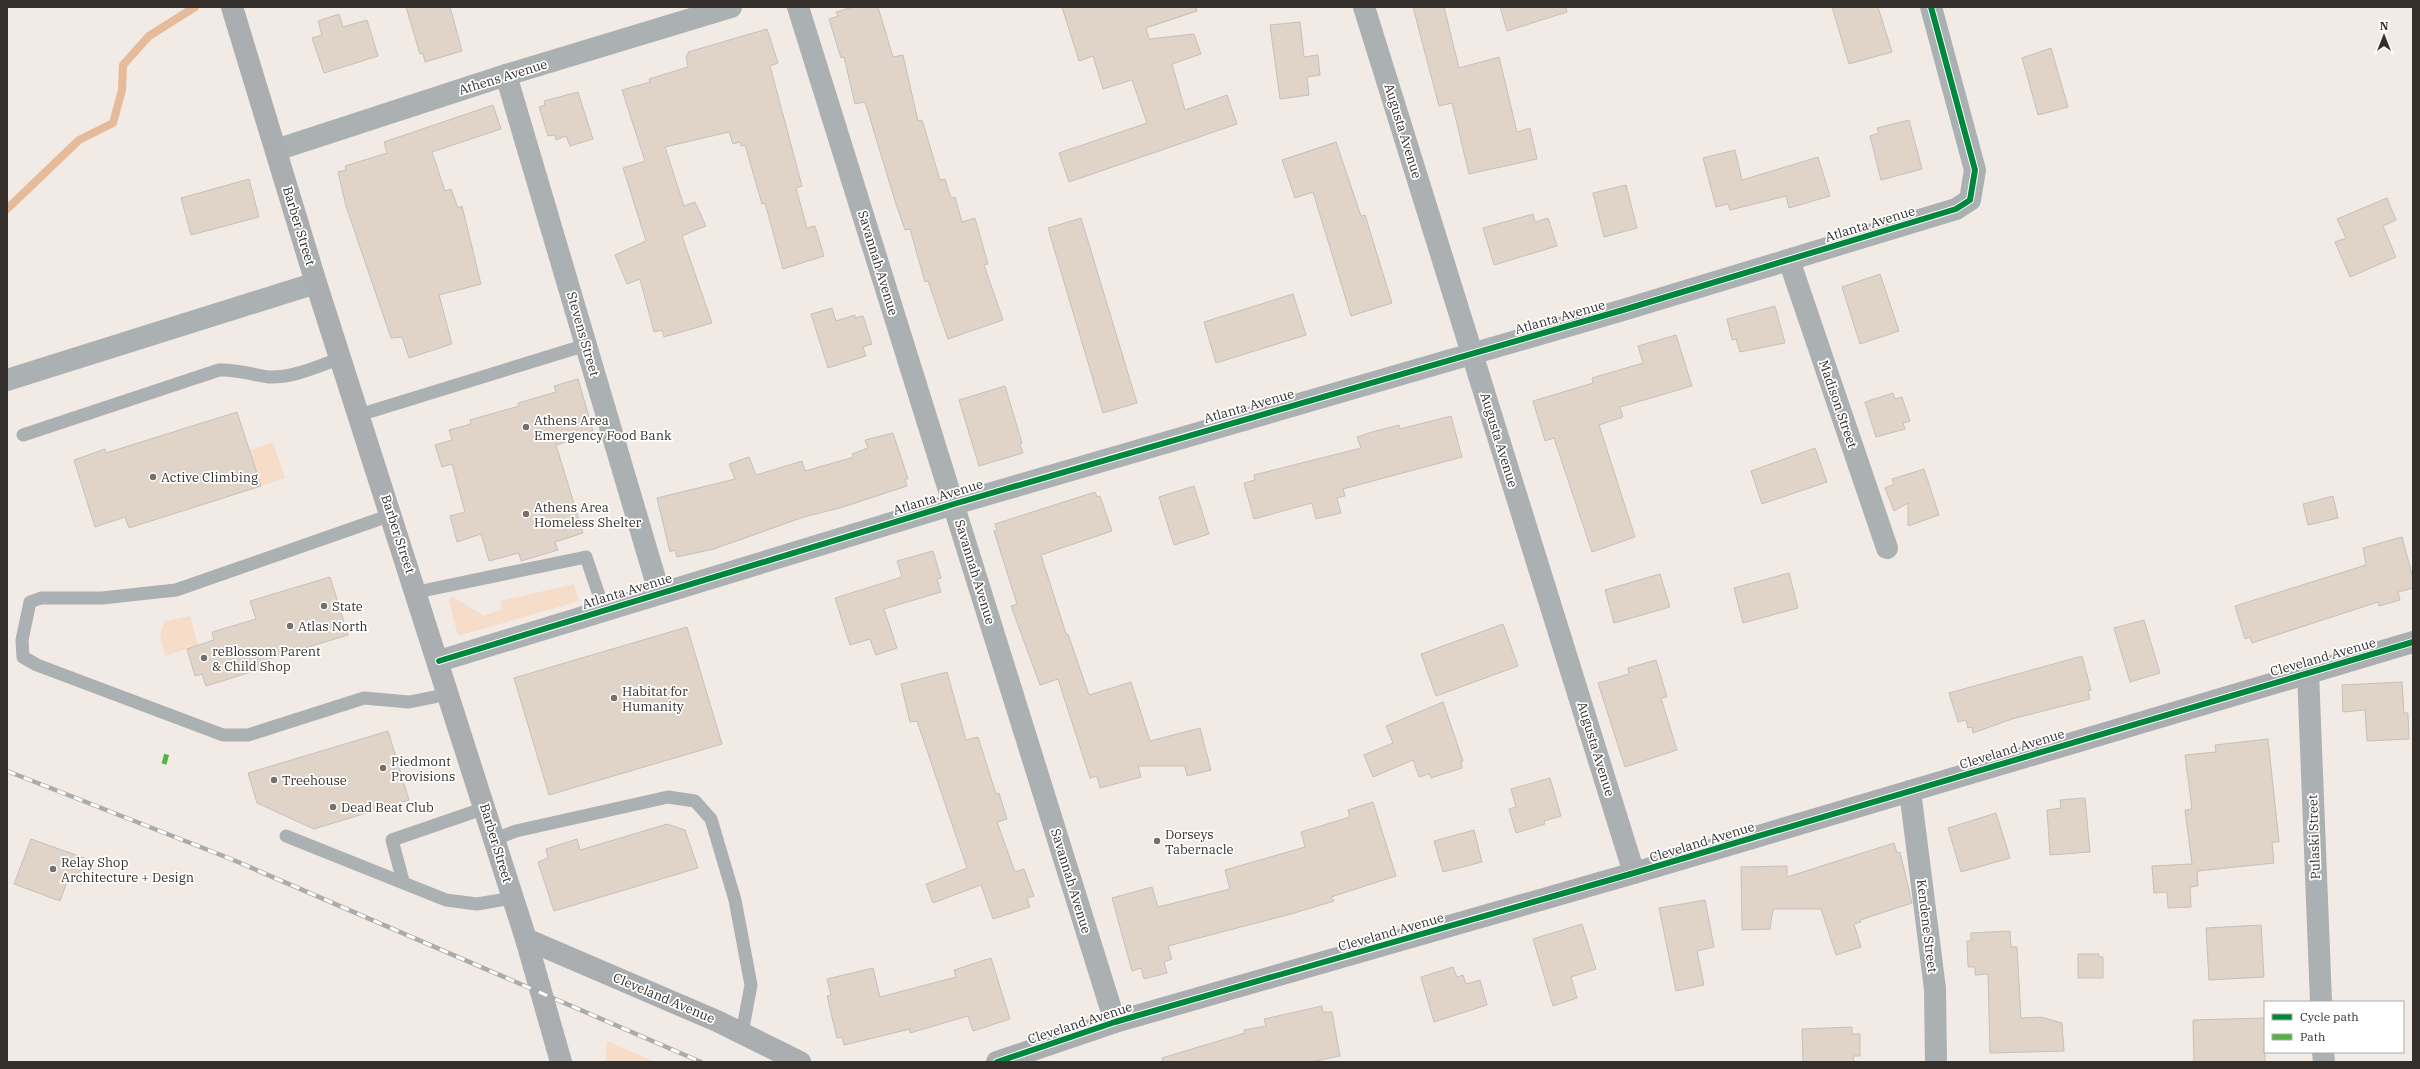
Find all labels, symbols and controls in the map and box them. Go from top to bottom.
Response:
north arrow [2364,16,2404,56]
text: N [2380,19,2389,33]
street label: Athens Avenue [457,55,549,99]
street label: Augusta Avenue [1380,81,1426,181]
street label: Barber Street [279,184,319,268]
street label: Atlanta Avenue [1823,202,1917,246]
street label: Savannah Avenue [854,208,902,318]
street label: Stevens Street [563,290,603,379]
street label: Atlanta Avenue [1513,296,1607,338]
street label: Madison Street [1815,358,1861,451]
street label: Atlanta Avenue [1202,385,1296,427]
street label: Augusta Avenue [1476,390,1522,490]
place label: Athens Area Emergency Food Bank [534,412,672,444]
marker: Athens Area Emergency Food Bank [521,422,531,432]
place label: Active Climbing [161,469,258,486]
marker: Active Climbing [148,472,158,482]
street label: Atlanta Avenue [891,475,985,519]
street label: Barber Street [377,493,419,576]
place label: Athens Area Homeless Shelter [534,499,642,531]
marker: Athens Area Homeless Shelter [521,509,531,519]
street label: Savannah Avenue [951,517,999,627]
street label: Atlanta Avenue [580,569,674,613]
place label: State [332,598,363,615]
marker: State [319,601,329,611]
place label: Atlas North [298,618,368,635]
marker: Atlas North [285,621,295,631]
street label: Cleveland Avenue [2268,634,2378,680]
place label: reBlossom Parent & Child Shop [212,643,321,675]
marker: reBlossom Parent & Child Shop [199,653,209,663]
place label: Habitat for Humanity [622,683,688,715]
marker: Habitat for Humanity [609,693,619,703]
street label: Augusta Avenue [1573,699,1619,799]
street label: Cleveland Avenue [1957,725,2067,773]
place label: Piedmont Provisions [391,753,455,785]
marker: Piedmont Provisions [378,763,388,773]
place label: Treehouse [282,772,347,789]
marker: Treehouse [269,775,279,785]
street label: Pulaski Street [2304,794,2324,880]
place label: Dead Beat Club [341,799,434,816]
street label: Barber Street [476,801,516,885]
marker: Dead Beat Club [328,802,338,812]
street label: Cleveland Avenue [1647,818,1757,866]
street label: Savannah Avenue [1047,826,1095,936]
place label: Dorseys Tabernacle [1165,826,1234,858]
marker: Dorseys Tabernacle [1152,836,1162,846]
place label: Relay Shop Architecture + Design [61,854,194,886]
marker: Relay Shop Architecture + Design [48,864,58,874]
street label: Kendene Street [1913,878,1941,974]
street label: Cleveland Avenue [1336,909,1446,955]
street label: Cleveland Avenue [611,969,718,1027]
street label: Cleveland Avenue [1026,998,1134,1048]
legend [2264,1001,2404,1053]
text: Cycle path [2300,1009,2359,1024]
text: Path [2300,1029,2326,1044]

